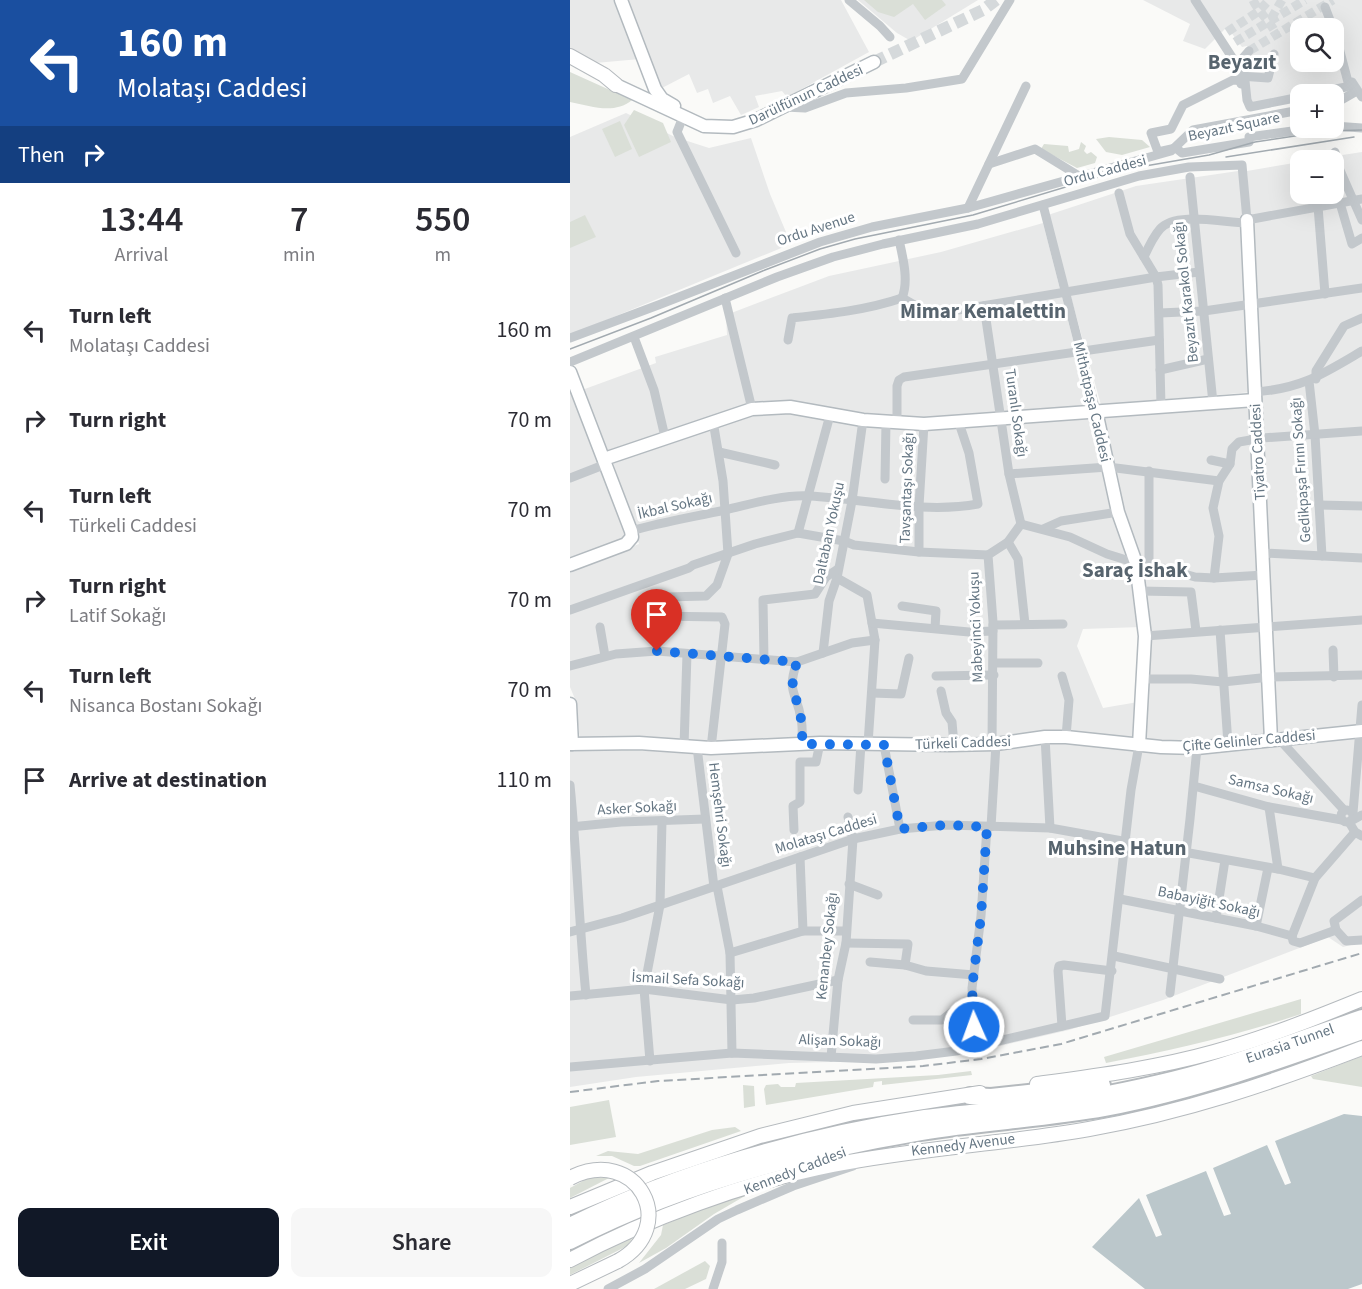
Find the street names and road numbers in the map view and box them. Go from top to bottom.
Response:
street label: Darülfünun Caddesi [745,59,867,131]
street label: Beyazıt Square [1186,107,1282,147]
street label: Ordu Caddesi [1061,150,1149,192]
street label: Ordu Avenue [774,207,858,251]
street label: Beyazıt Karakol Sokağı [1168,220,1204,364]
street label: Mithatpaşa Caddesi [1068,340,1116,464]
street label: Turanlı Sokağı [999,368,1033,458]
street label: Gedikpaşa Fırını Sokağı [1285,397,1317,543]
street label: Tiyatro Caddesi [1245,403,1271,501]
street label: Tavşantaşı Sokağı [895,432,919,544]
street label: Daltaban Yokuşu [808,480,850,586]
street label: İkbal Sokağı [636,487,714,525]
street label: Mabeyinci Yokuşu [964,571,988,683]
street label: Çifte Gelinler Caddesi [1182,725,1316,757]
street label: Türkeli Caddesi [915,731,1011,755]
street label: Hemşehri Sokağı [703,761,737,869]
street label: Samsa Sokağı [1226,769,1316,809]
street label: Asker Sokağı [597,795,677,821]
street label: Molataşı Caddesi [772,809,880,859]
street label: Babayiğit Sokağı [1156,881,1262,923]
street label: Kenanbey Sokağı [811,891,843,1001]
street label: İsmail Sefa Sokağı [631,967,745,993]
street label: Eurasia Tunnel [1243,1018,1337,1068]
street label: Alişan Sokağı [798,1029,882,1053]
street label: Kennedy Avenue [910,1128,1016,1162]
street label: Kennedy Caddesi [741,1142,849,1200]

